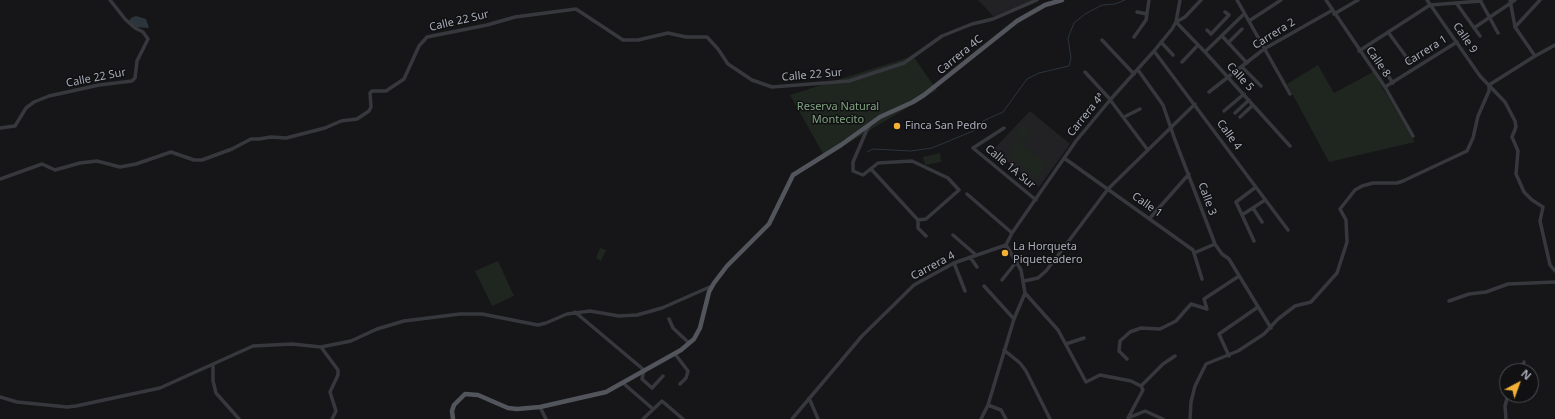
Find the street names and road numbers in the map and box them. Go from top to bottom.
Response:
street label: Calle 22 Sur [428,8,490,34]
street label: Carrera 2 [1250,16,1298,52]
street label: Calle 9 [1450,20,1480,56]
street label: Carrera 4C [935,33,985,77]
street label: Carrera 1 [1402,33,1450,69]
street label: Calle 8 [1363,44,1393,80]
street label: Calle 5 [1224,60,1256,94]
street label: Calle 22 Sur [65,66,127,90]
street label: Calle 22 Sur [781,66,843,84]
street label: Carrera 4ª [1065,91,1107,139]
street label: Calle 4 [1214,117,1244,153]
street label: Calle 1A Sur [982,142,1038,192]
street label: Calle 3 [1195,181,1219,217]
street label: Calle 1 [1129,190,1165,220]
street label: Carrera 4 [909,249,957,283]

